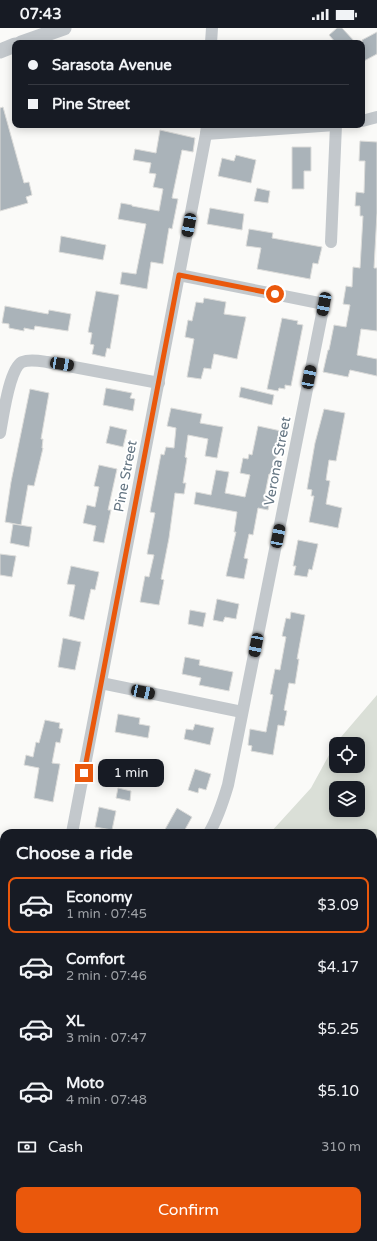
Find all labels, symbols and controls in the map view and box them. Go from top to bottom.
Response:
text: 07:43 [20,5,62,23]
text: Sarasota Avenue [52,56,172,74]
text: Pine Street [52,95,130,113]
car [181,212,197,238]
route start [266,285,284,303]
car [316,291,332,317]
car [49,356,75,372]
car [301,364,317,390]
street label: Verona Street [261,414,295,507]
street label: Pine Street [110,438,141,513]
car [270,523,286,549]
car [248,632,264,658]
car [130,684,156,700]
map controls [329,737,365,817]
button: locate [329,737,365,773]
callout: 1 min [98,759,164,787]
route end [75,764,93,782]
text: 1 min [114,765,148,781]
button: layers [329,781,365,817]
text: Choose a ride [16,842,133,864]
icon: car [18,887,54,923]
text: Economy [66,888,132,906]
text: $3.09 [318,896,359,914]
text: 1 min · 07:45 [66,906,147,922]
icon: car [18,949,54,985]
text: Comfort [66,950,125,968]
text: $4.17 [318,958,359,976]
text: 2 min · 07:46 [66,968,147,984]
icon: car [18,1011,54,1047]
text: XL [66,1012,85,1030]
text: $5.25 [318,1020,359,1038]
text: 3 min · 07:47 [66,1030,147,1046]
icon: car [18,1073,54,1109]
text: Moto [66,1074,104,1092]
text: $5.10 [318,1082,359,1100]
text: 4 min · 07:48 [66,1092,147,1108]
icon: cash [16,1136,38,1158]
text: Cash [48,1138,83,1156]
text: 310 m [321,1139,361,1155]
button: Confirm [16,1187,361,1233]

